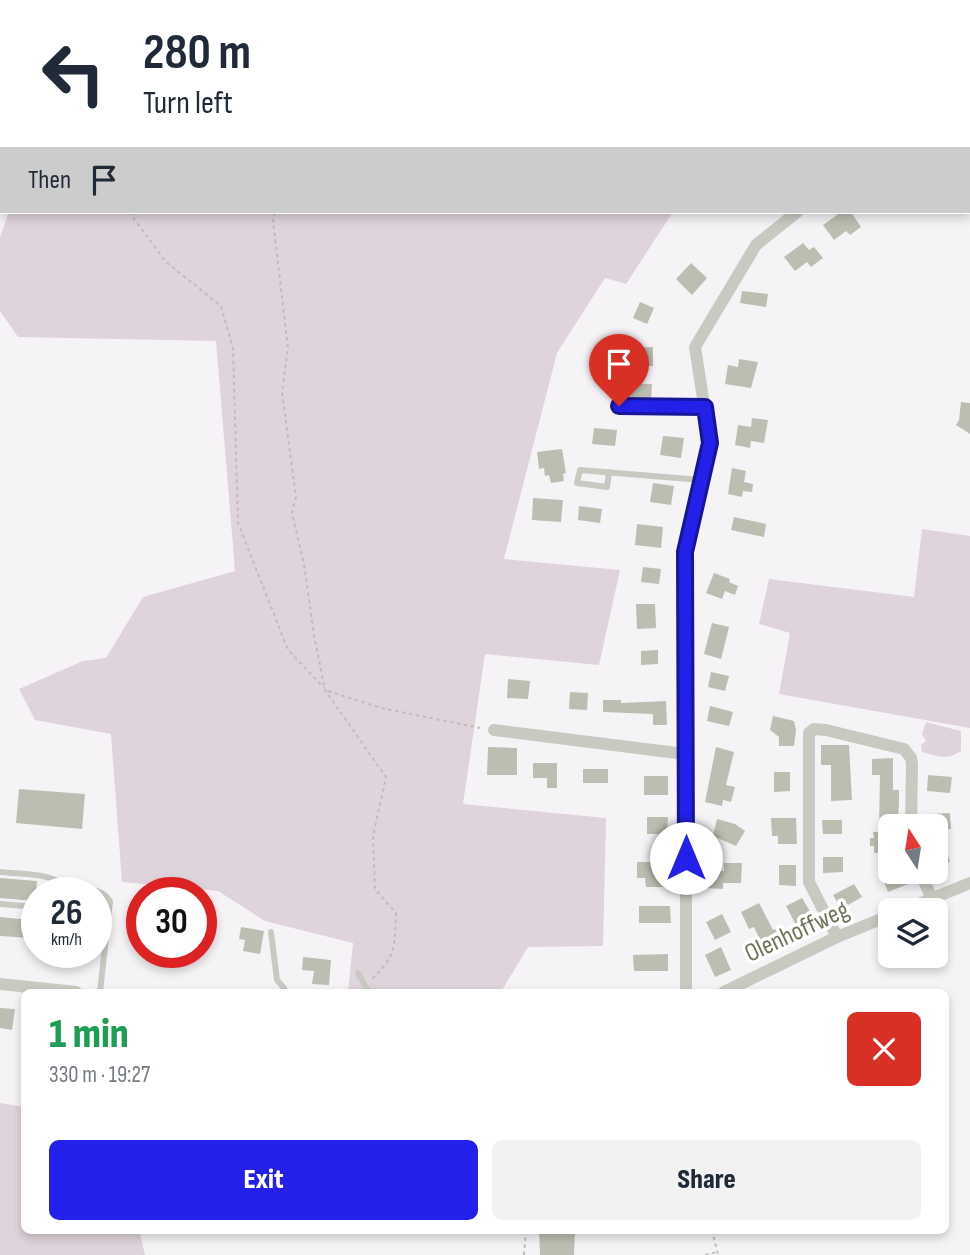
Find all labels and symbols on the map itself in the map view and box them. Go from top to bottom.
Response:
pin [589,334,649,406]
north arrow [878,814,948,884]
position arrow [649,821,723,895]
speed limit sign: 30 [126,877,217,968]
street label: Olenhoffweg [740,894,854,970]

